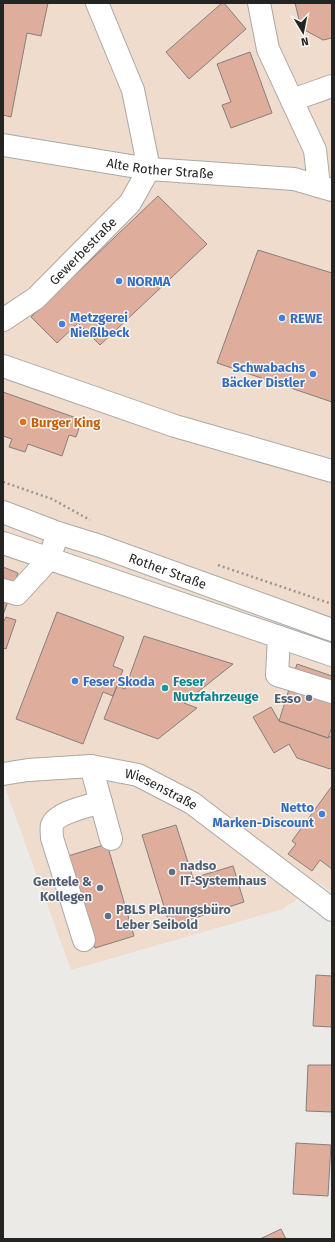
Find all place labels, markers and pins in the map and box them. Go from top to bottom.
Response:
place label: NORMA [127,274,171,289]
marker: NORMA [114,276,124,286]
place label: Metzgerei Nießlbeck [70,310,130,340]
place label: REWE [290,311,323,326]
marker: REWE [277,313,287,323]
marker: Metzgerei Nießlbeck [57,319,67,329]
place label: Schwabachs Bäcker Distler [222,360,306,390]
marker: Schwabachs Bäcker Distler [308,369,318,379]
place label: Burger King [31,415,101,430]
marker: Burger King [18,417,28,427]
place label: Feser Skoda [83,674,155,689]
place label: Feser Nutzfahrzeuge [173,674,259,704]
marker: Feser Skoda [70,676,80,686]
marker: Feser Nutzfahrzeuge [160,683,170,693]
place label: Esso [274,691,301,706]
marker: Esso [304,693,314,703]
place label: Netto Marken-Discount [213,800,315,830]
marker: Netto Marken-Discount [317,809,327,819]
place label: nadso IT-Systemhaus [180,858,267,888]
marker: nadso IT-Systemhaus [167,867,177,877]
place label: Gentele & Kollegen [33,874,92,904]
marker: Gentele & Kollegen [95,883,105,893]
place label: PBLS Planungsbüro Leber Seibold [116,902,231,932]
marker: PBLS Planungsbüro Leber Seibold [103,911,113,921]

